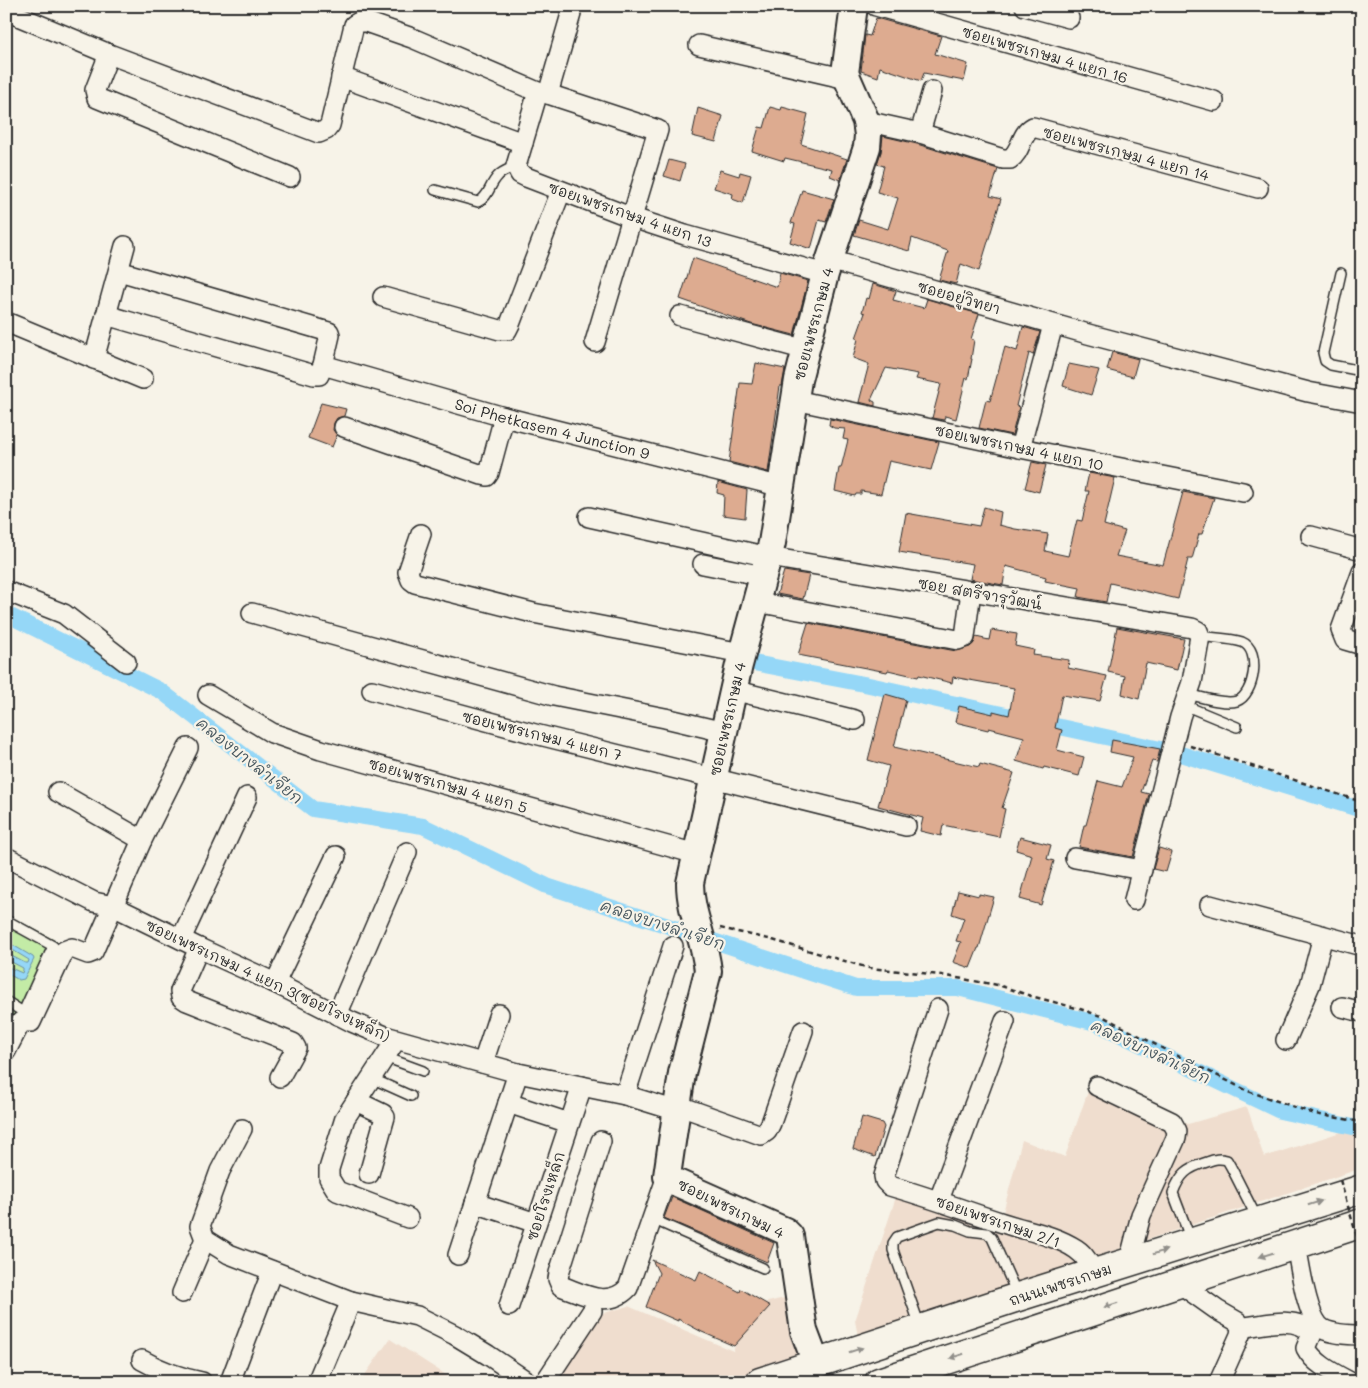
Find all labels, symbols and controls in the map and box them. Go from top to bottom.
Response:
street label: ซอยเพชรเกษม 4 แยก 16 [960,21,1130,87]
street label: ซอยเพชรเกษม 4 แยก 14 [1041,121,1212,185]
street label: ซอยเพชรเกษม 4 แยก 13 [546,177,714,251]
street label: ซอยเพชรเกษม 4 [788,265,838,383]
street label: ซอยอยู่วิทยา [914,276,1003,320]
street label: Soi Phetkasem 4 Junction 9 [453,393,652,463]
street label: ซอยเพชรเกษม 4 แยก 10 [933,419,1105,475]
street label: ซอย สตรีจารุวัฒน์ [916,572,1044,616]
street label: ซอยเพชรเกษม 4 [704,660,750,778]
street label: ซอยเพชรเกษม 4 แยก 7 [460,705,624,765]
water label: คลองบางลำเจียก [192,711,308,808]
street label: ซอยเพชรเกษม 4 แยก 5 [366,753,530,817]
water label: คลองบางลำเจียก [598,893,728,954]
street label: ซอยเพชรเกษม 4 แยก 3(ซอยโรงเหล็ก) [142,913,394,1046]
water label: คลองบางลำเจียก [1088,1014,1214,1088]
street label: ซอยโรงเหล็ก [520,1148,569,1243]
street label: ซอยเพชรเกษม 4 [674,1174,788,1243]
street label: ซอยเพชรเกษม 2/1 [933,1190,1063,1252]
one-way arrow [1308,1199,1323,1207]
one-way arrow [1153,1248,1168,1255]
one-way arrow [1258,1252,1273,1259]
street label: ถนนเพชรเกษม [1006,1258,1114,1310]
one-way arrow [1103,1302,1118,1310]
one-way arrow [849,1346,864,1354]
one-way arrow [949,1353,964,1360]

